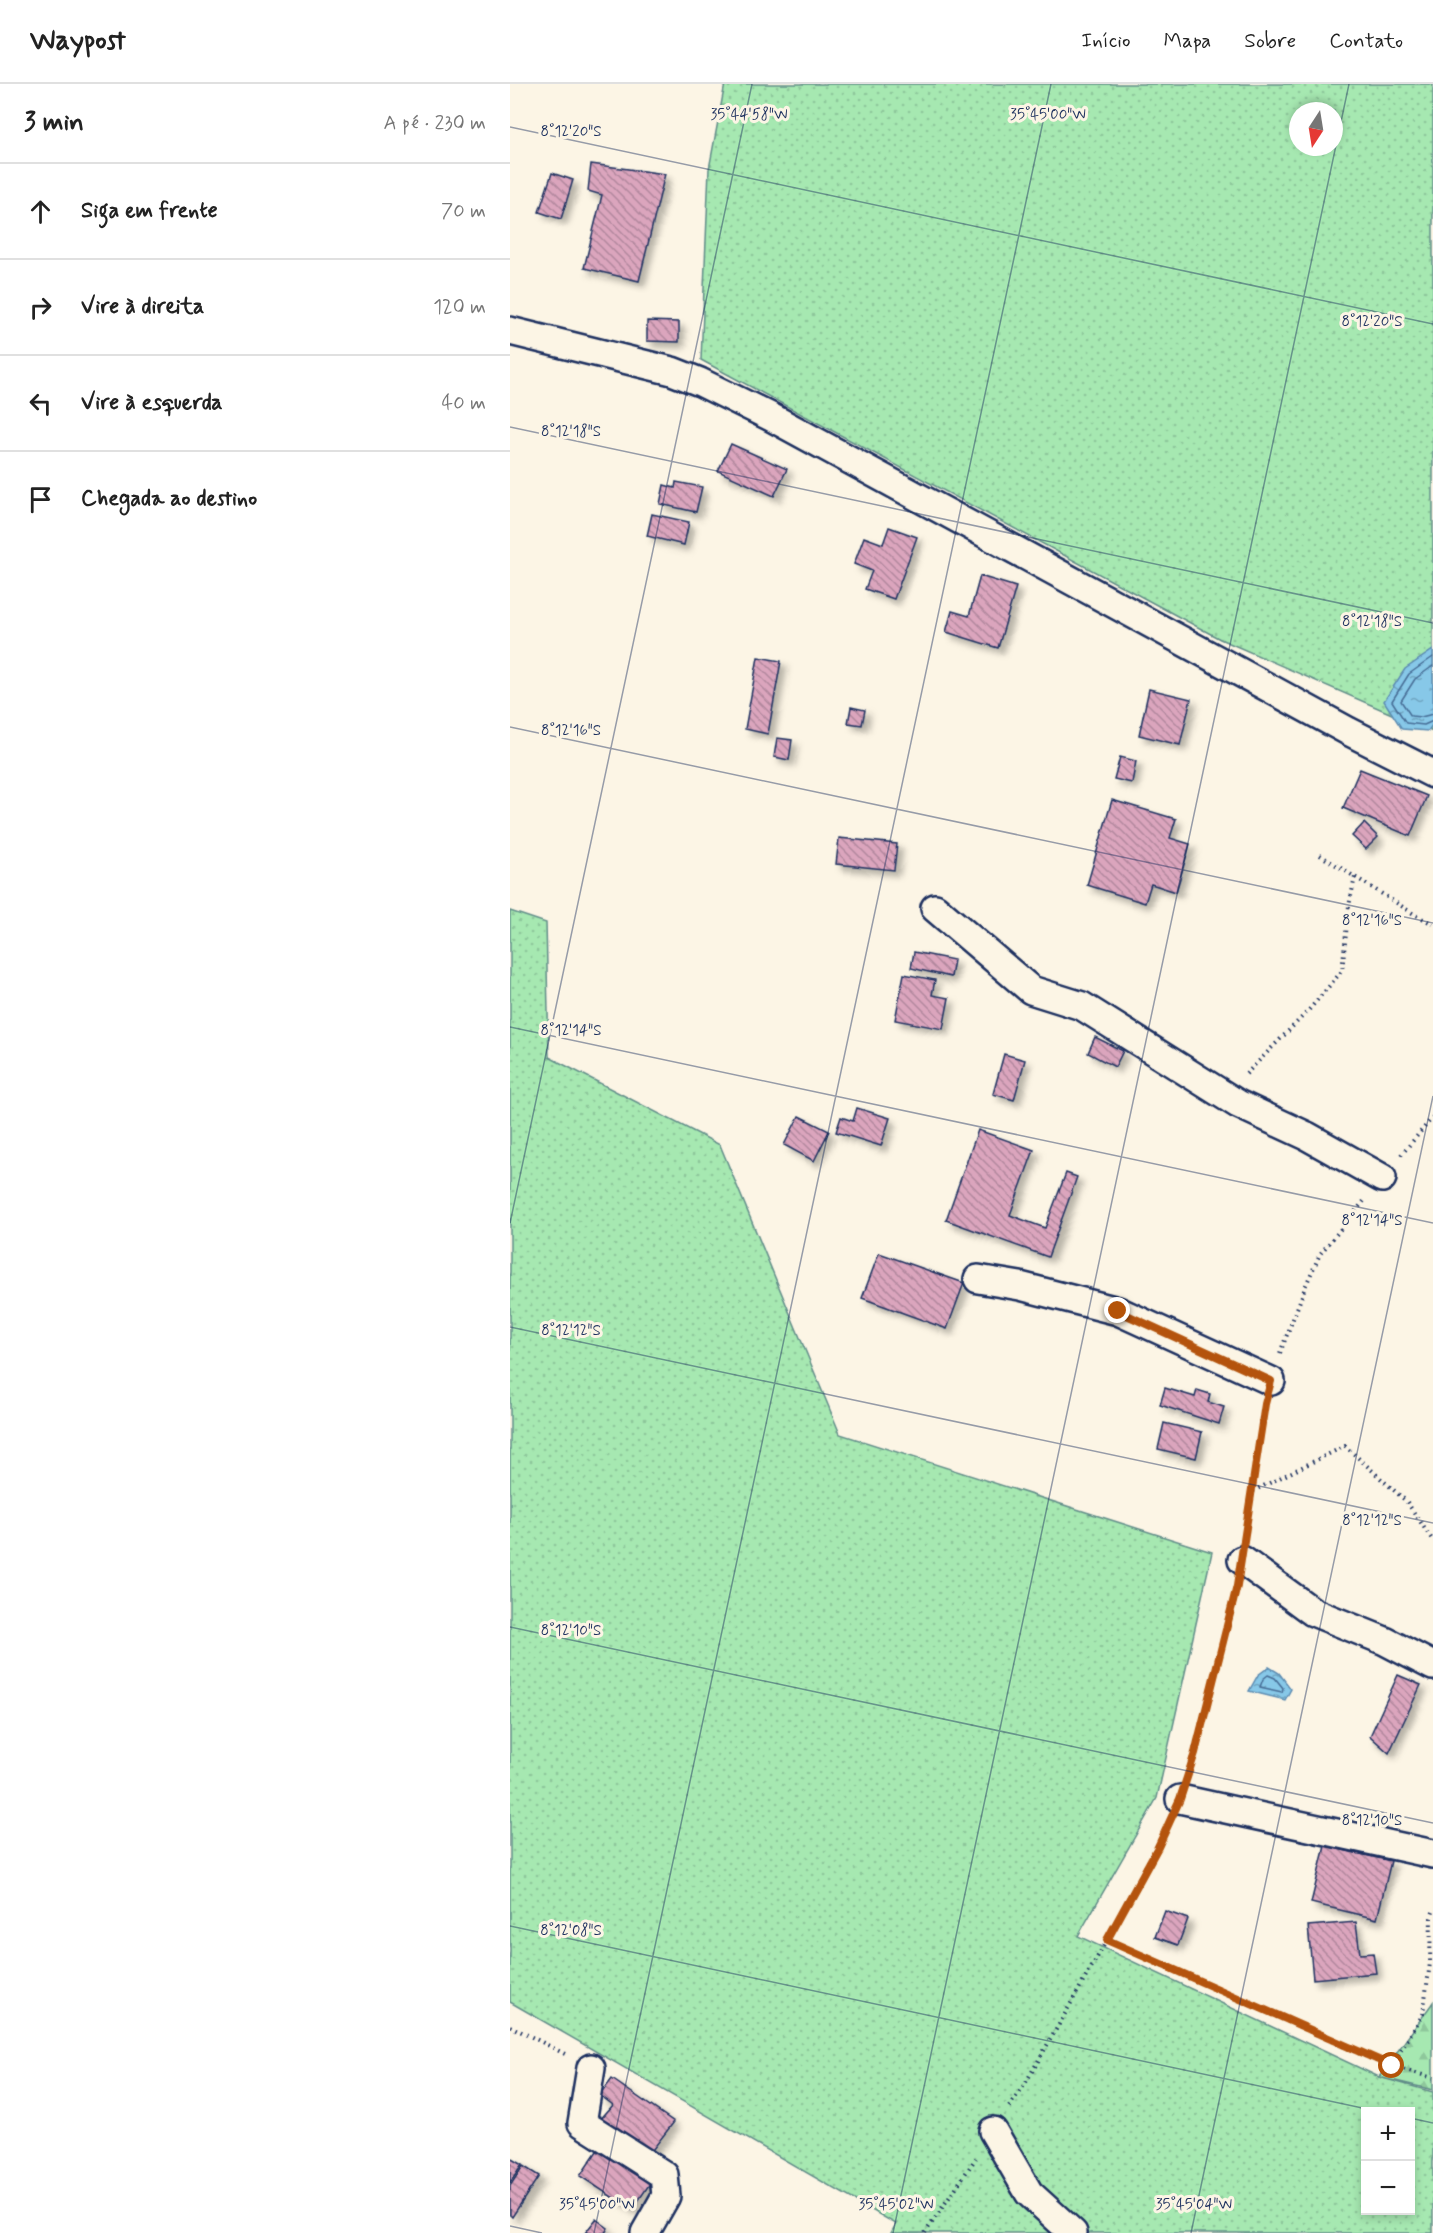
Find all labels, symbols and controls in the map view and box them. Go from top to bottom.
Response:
text: Waypost [30,23,126,60]
text: Início [1081,27,1131,55]
text: Mapa [1164,27,1211,55]
text: Sobre [1244,27,1296,55]
text: Contato [1329,27,1403,55]
north arrow [1289,102,1343,156]
text: 35°44'58"W [710,105,788,125]
text: 35°45'00"W [1010,105,1086,125]
text: 3 min [24,106,84,140]
text: A pé · 230 m [384,110,486,137]
text: 8°12'20"S [540,122,602,142]
icon: ahead [24,195,57,228]
text: Siga em frente [81,197,218,225]
text: 70 m [441,198,486,225]
icon: right [24,291,57,324]
text: Vire à direita [81,293,204,321]
text: 120 m [433,294,486,321]
text: 8°12'20"S [1341,312,1403,332]
icon: left [24,387,57,420]
text: Vire à esquerda [81,389,222,417]
text: 40 m [442,390,486,417]
text: 8°12'18"S [541,422,601,442]
icon: arrive [24,483,57,516]
text: Chegada ao destino [81,485,257,513]
text: 8°12'18"S [1342,612,1402,632]
text: 8°12'16"S [541,721,601,741]
text: 8°12'16"S [1342,911,1402,931]
text: 8°12'14"S [541,1021,601,1041]
text: 8°12'14"S [1342,1211,1402,1231]
route end [1104,1297,1130,1323]
text: 8°12'12"S [541,1321,601,1341]
text: 8°12'12"S [1342,1511,1402,1531]
text: 8°12'10"S [541,1621,601,1641]
text: 8°12'10"S [1342,1811,1402,1831]
text: 8°12'08"S [540,1921,602,1941]
route start [1378,2052,1404,2078]
map controls [1361,2107,1415,2215]
button: + [1361,2107,1415,2161]
button: − [1361,2161,1415,2215]
text: 35°45'00"W [559,2195,635,2215]
text: 35°45'02"W [858,2195,934,2215]
text: 35°45'04"W [1156,2195,1232,2215]

